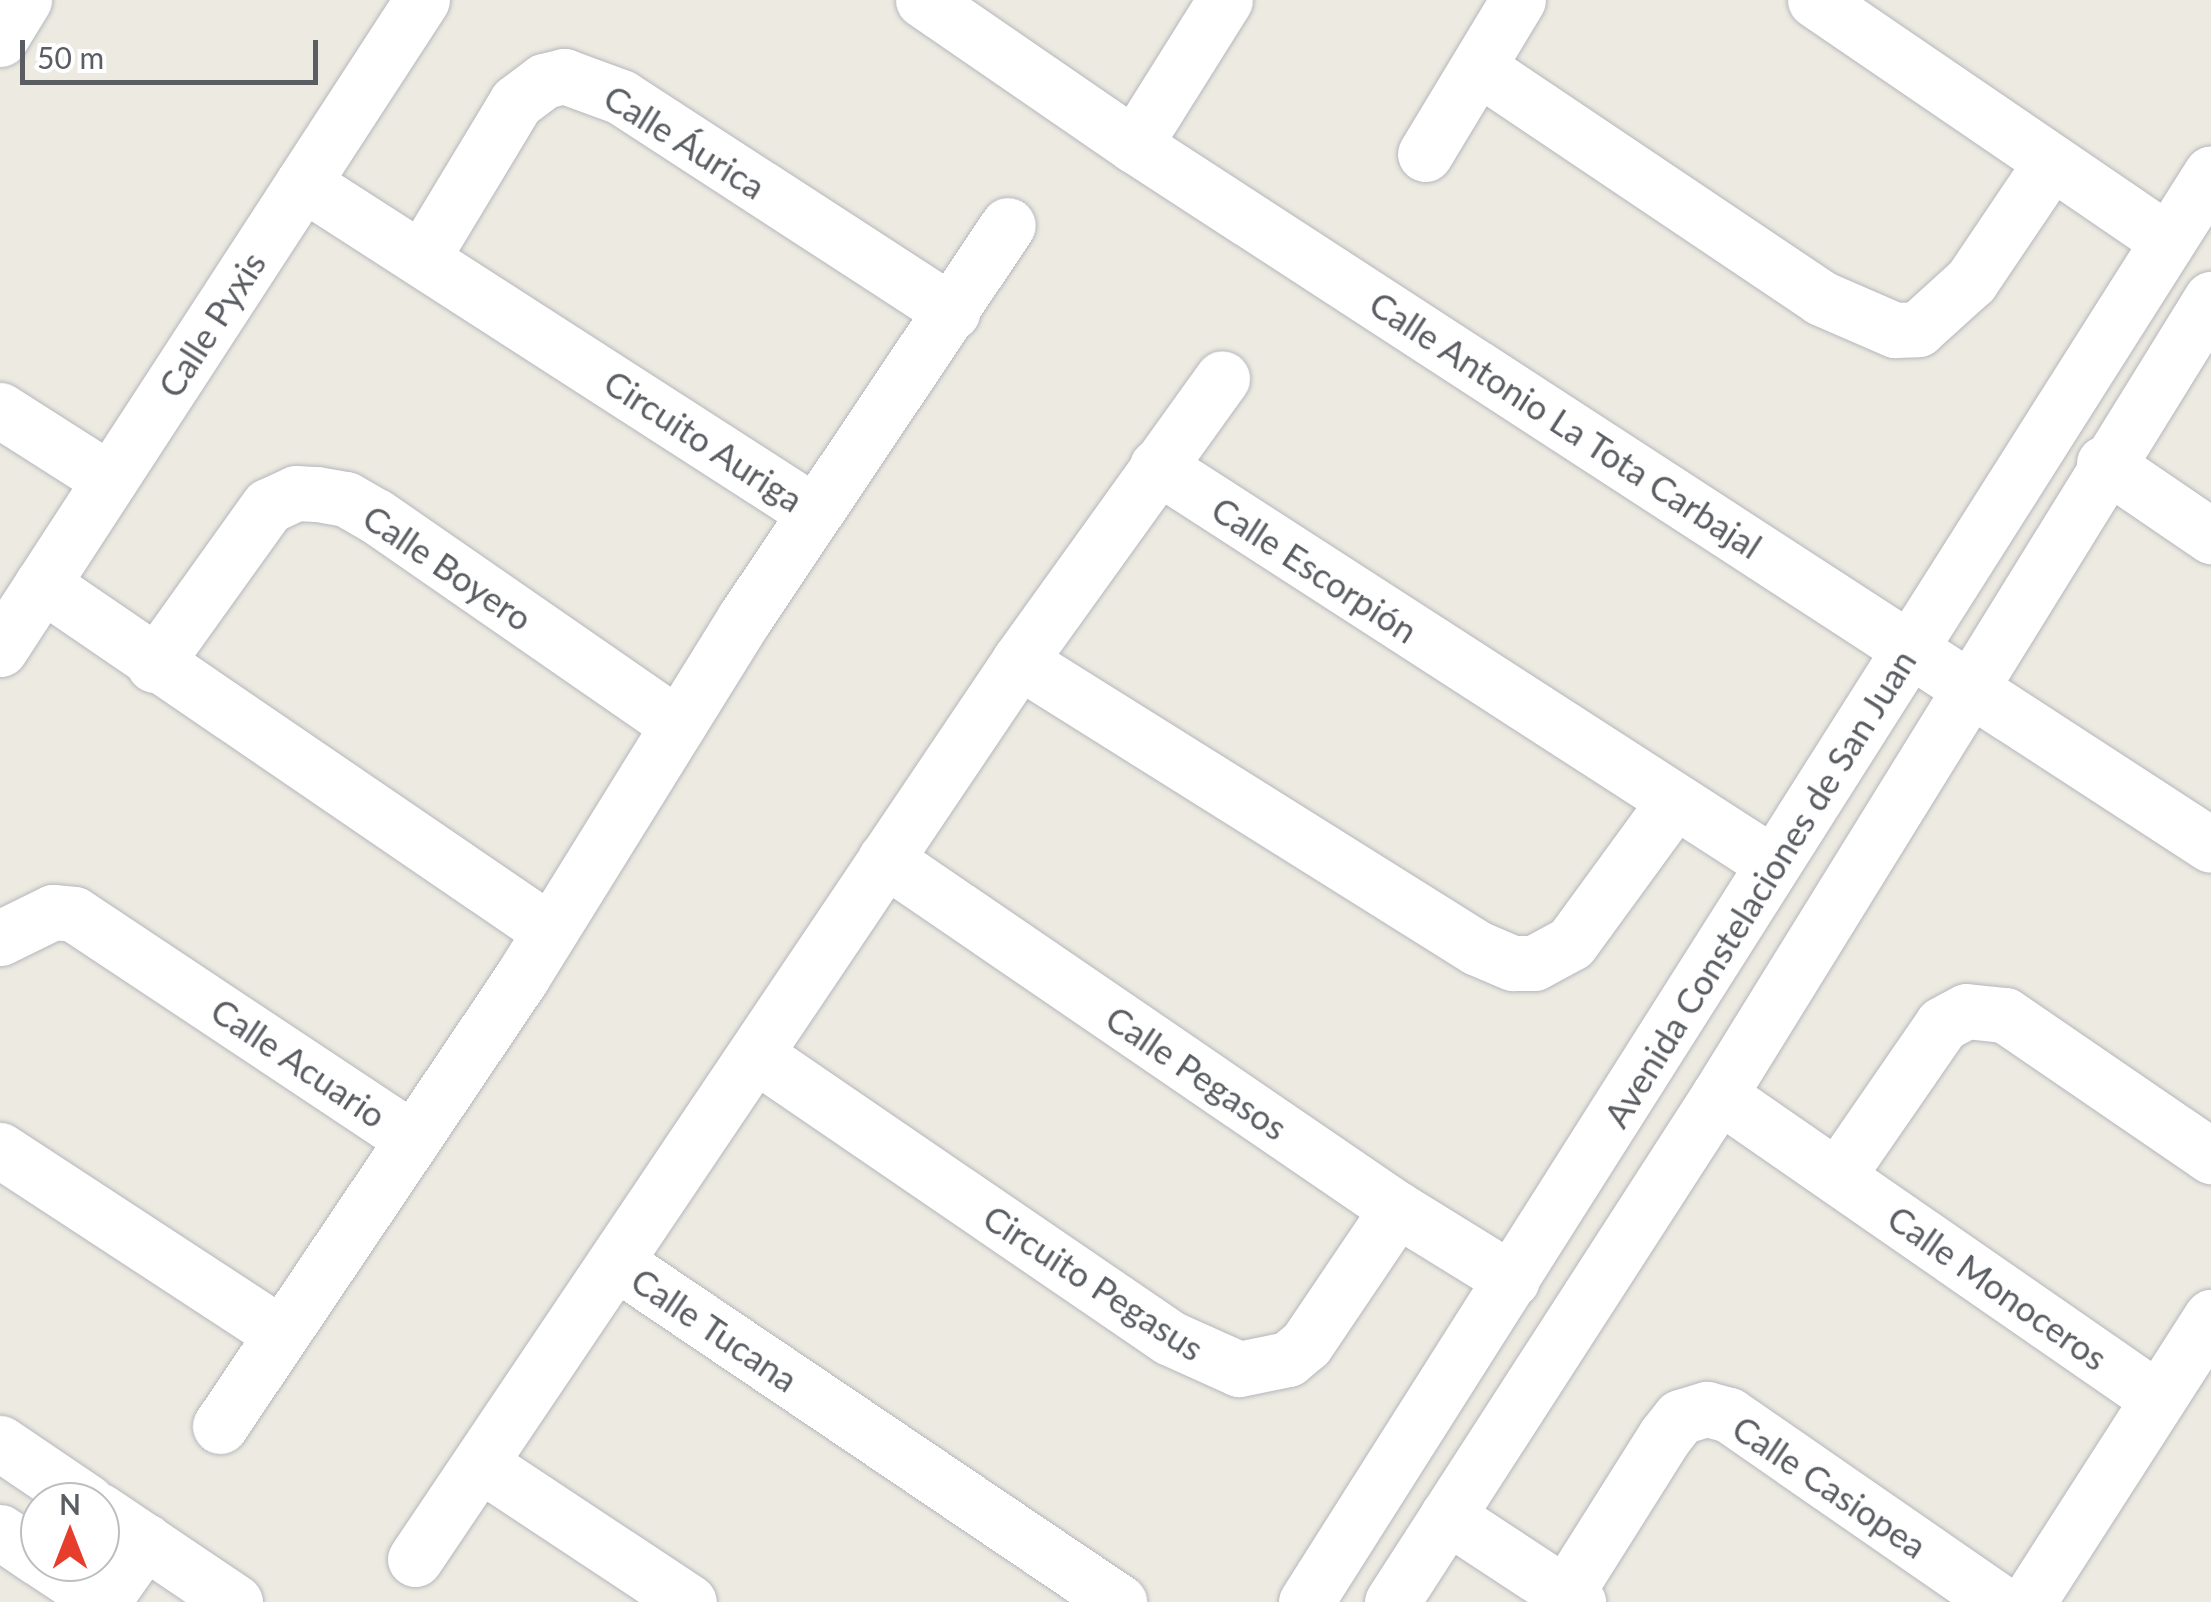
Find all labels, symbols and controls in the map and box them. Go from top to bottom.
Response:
scale bar [25,20,322,82]
text: 50 m [37,39,104,75]
street label: Calle Áurica [596,75,774,207]
street label: Calle Pyxis [149,243,273,405]
street label: Calle Antonio La Tota Carbajal [1361,281,1771,567]
street label: Circuito Auriga [596,360,812,520]
street label: Calle Escorpión [1205,487,1425,651]
street label: Calle Boyero [356,495,540,639]
street label: Avenida Constelaciones de San Juan [1594,641,1924,1135]
street label: Calle Acuario [203,988,395,1136]
street label: Calle Pegasos [1099,996,1295,1148]
street label: Circuito Pegasus [976,1195,1212,1369]
street label: Calle Monoceros [1880,1196,2116,1378]
street label: Calle Tucana [624,1258,806,1400]
street label: Calle Casiopea [1725,1406,1935,1566]
north arrow [20,1482,120,1582]
text: N [59,1487,81,1521]

